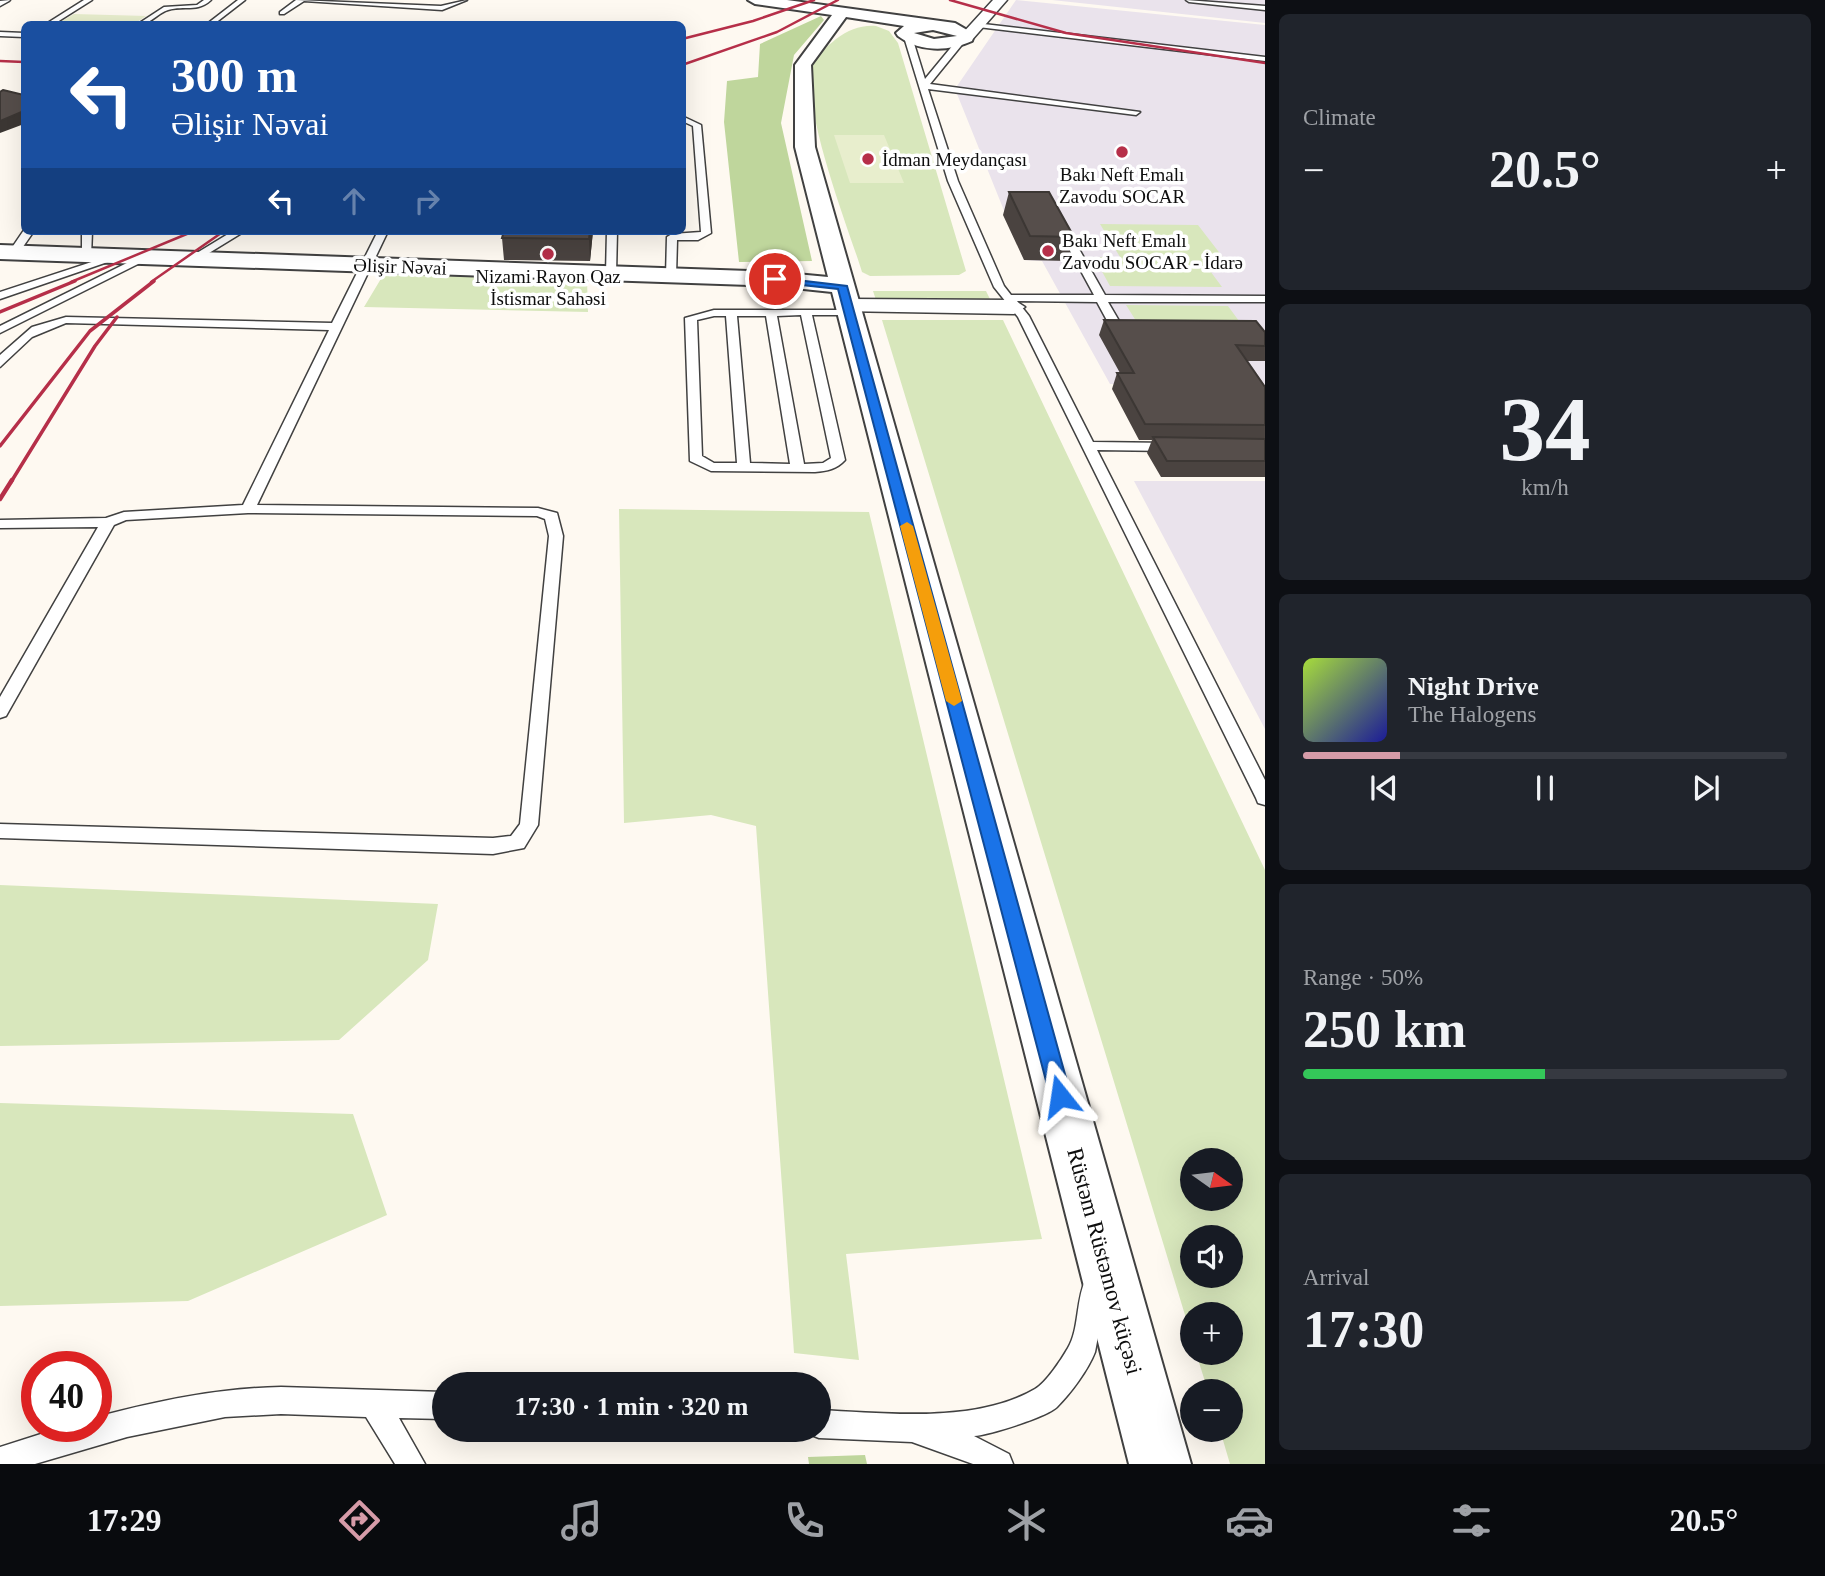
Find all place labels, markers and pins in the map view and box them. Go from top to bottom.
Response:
marker: Bakı Neft Emalı Zavodu SOCAR [1114,144,1130,160]
place label: İdman Meydançası [882,149,1027,170]
marker: İdman Meydançası [860,151,876,167]
place label: Bakı Neft Emalı Zavodu SOCAR [1059,164,1185,207]
place label: Bakı Neft Emalı Zavodu SOCAR - İdarə [1062,230,1243,273]
marker: Bakı Neft Emalı Zavodu SOCAR - İdarə [1040,243,1056,259]
marker: Nizami Rayon Qaz İstismar Sahəsi [540,246,556,262]
pin [745,249,805,309]
place label: Nizami Rayon Qaz İstismar Sahəsi [475,266,621,309]

